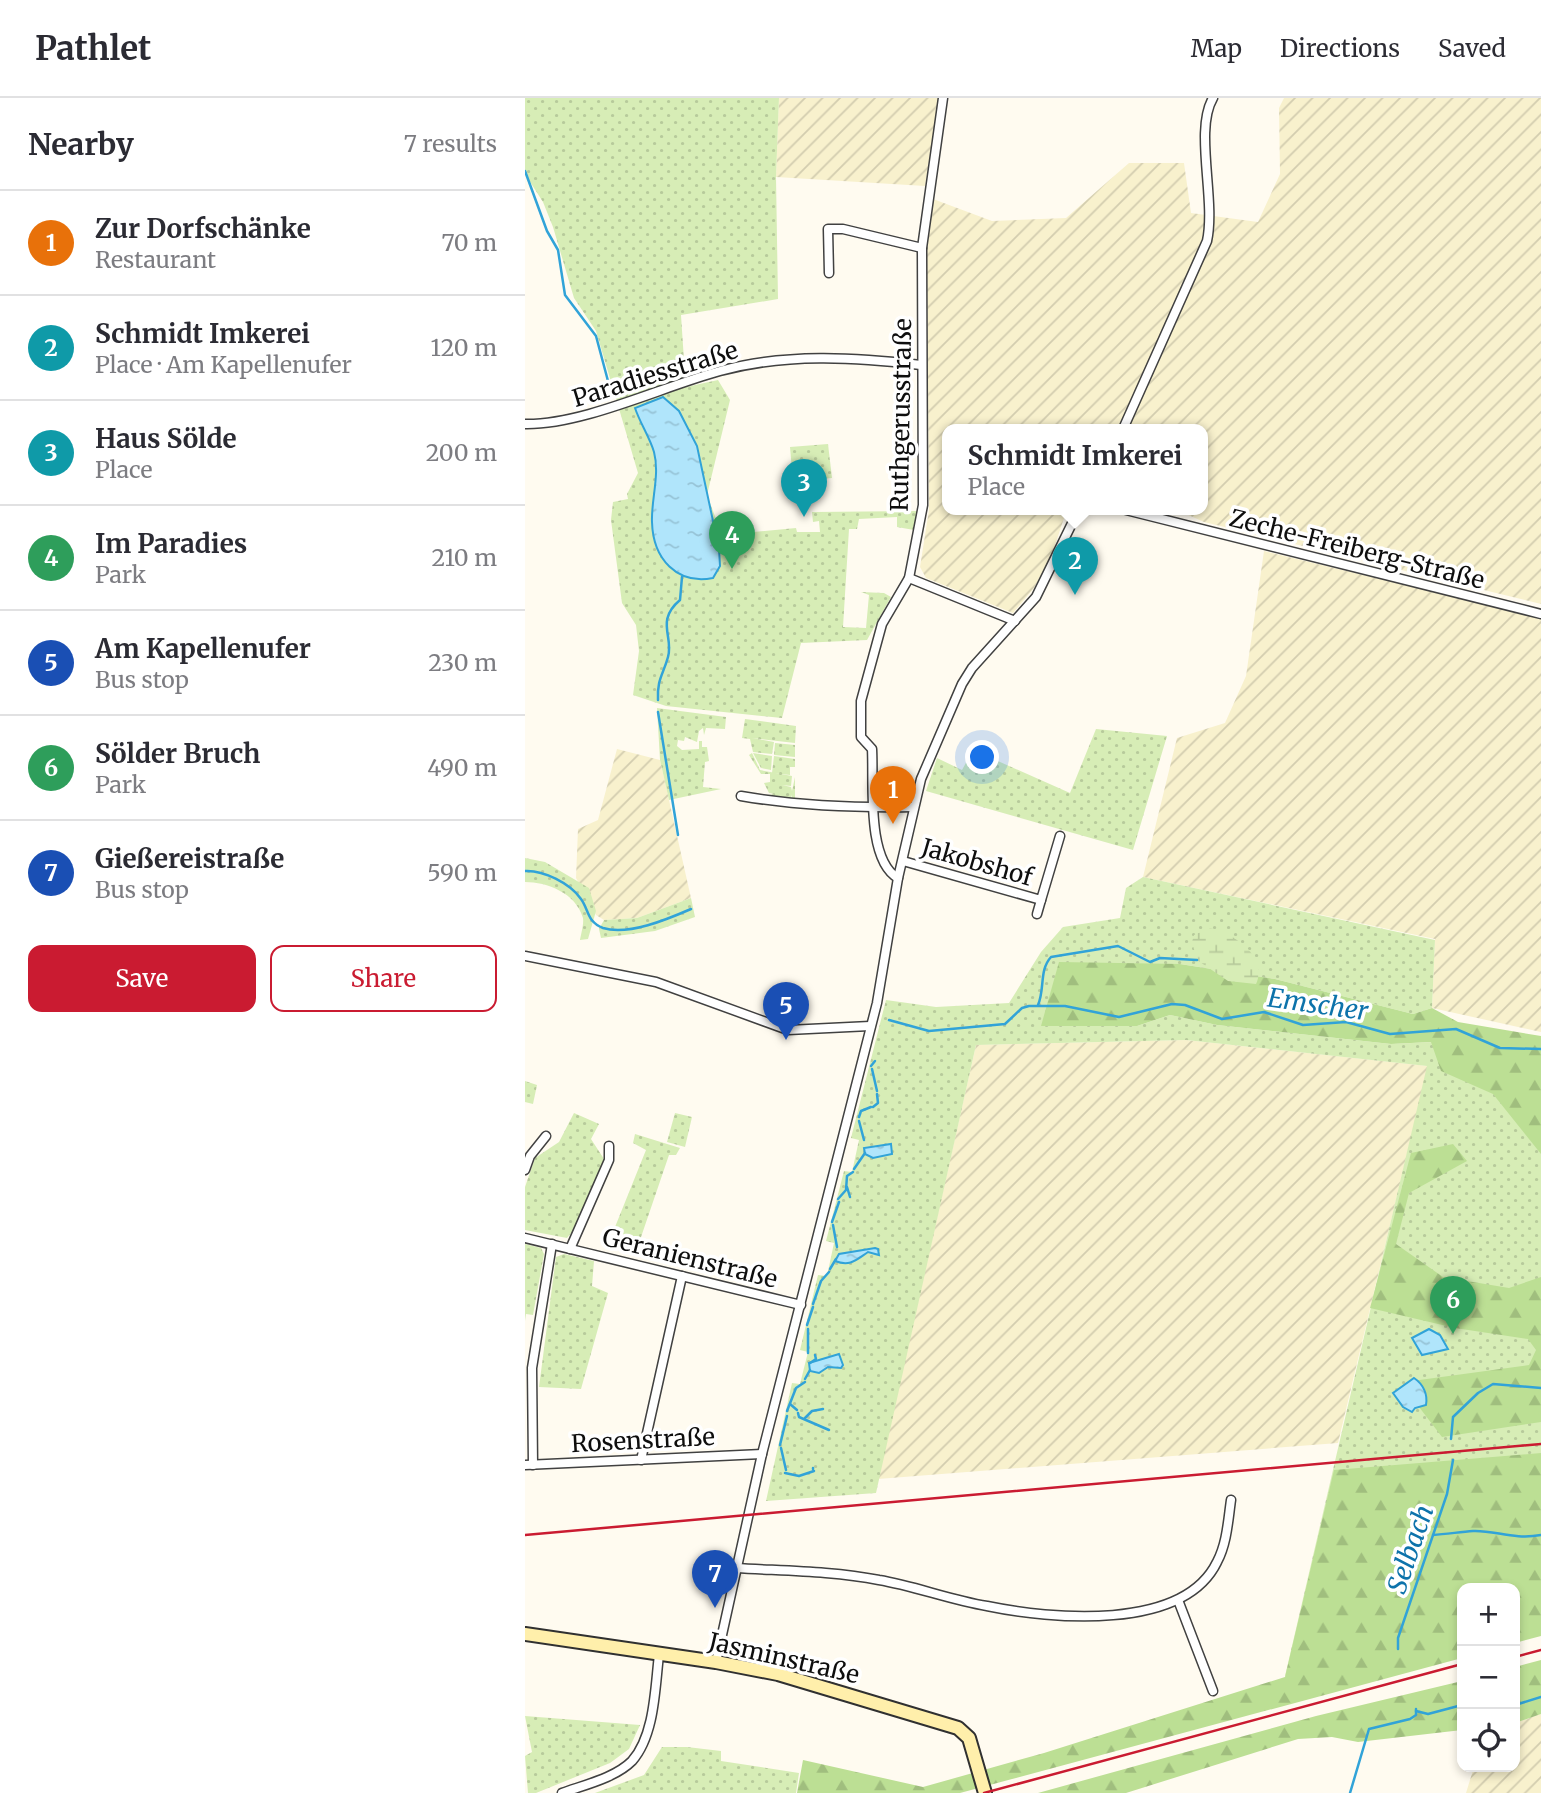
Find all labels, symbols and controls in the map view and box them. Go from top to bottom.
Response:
text: Pathlet [35,28,151,69]
text: Map [1191,33,1242,64]
text: Directions [1280,33,1400,64]
text: Saved [1438,33,1506,64]
text: Nearby [28,125,134,163]
text: 7 results [404,129,497,158]
text: Zur Dorfschänke [95,212,311,245]
text: 1 [46,228,56,257]
text: 70 m [441,228,497,257]
text: Restaurant [95,245,216,274]
text: Schmidt Imkerei [95,317,310,350]
street label: Ruthgerusstraße [884,318,918,512]
text: 2 [44,333,58,362]
text: 120 m [431,333,497,362]
street label: Paradiesstraße [569,334,741,414]
text: Place · Am Kapellenufer [95,350,352,379]
text: Haus Sölde [95,422,237,455]
popup [942,424,1208,515]
text: 3 [44,438,58,467]
text: 200 m [426,438,497,467]
text: Schmidt Imkerei [968,439,1182,472]
text: Place [95,455,152,484]
pin: 3 [781,459,827,517]
text: Place [968,472,1025,501]
street label: Zeche-Freiberg-Straße [1226,502,1488,596]
pin: 4 [709,511,755,569]
text: Im Paradies [95,527,247,560]
pin: 2 [1052,537,1098,595]
text: 4 [44,543,58,572]
text: 210 m [432,543,497,572]
text: Park [95,560,146,589]
text: Am Kapellenufer [95,632,311,665]
text: 5 [44,648,58,677]
text: 230 m [428,648,497,677]
text: Bus stop [95,665,189,694]
text: Sölder Bruch [95,737,260,770]
your location [965,740,999,774]
text: 6 [44,753,58,782]
text: 490 m [427,753,497,782]
pin: 1 [870,766,916,824]
text: Park [95,770,146,799]
street label: Jakobshof [917,831,1037,893]
text: Gießereistraße [95,842,284,875]
text: 7 [44,858,58,887]
text: 590 m [427,858,497,887]
text: Bus stop [95,875,189,904]
button: Save [28,945,256,1012]
button: Share [270,945,497,1012]
water label: Emscher [1266,981,1371,1027]
pin: 5 [763,982,809,1040]
street label: Geranienstraße [599,1221,781,1295]
pin: 6 [1430,1276,1476,1334]
street label: Rosenstraße [570,1421,716,1459]
water label: Selbach [1380,1500,1440,1598]
pin: 7 [692,1550,738,1608]
map controls [1457,1583,1520,1772]
button: + [1457,1583,1520,1646]
street label: Jasminstraße [705,1625,862,1690]
button: − [1457,1646,1520,1709]
button: locate [1457,1709,1520,1772]

